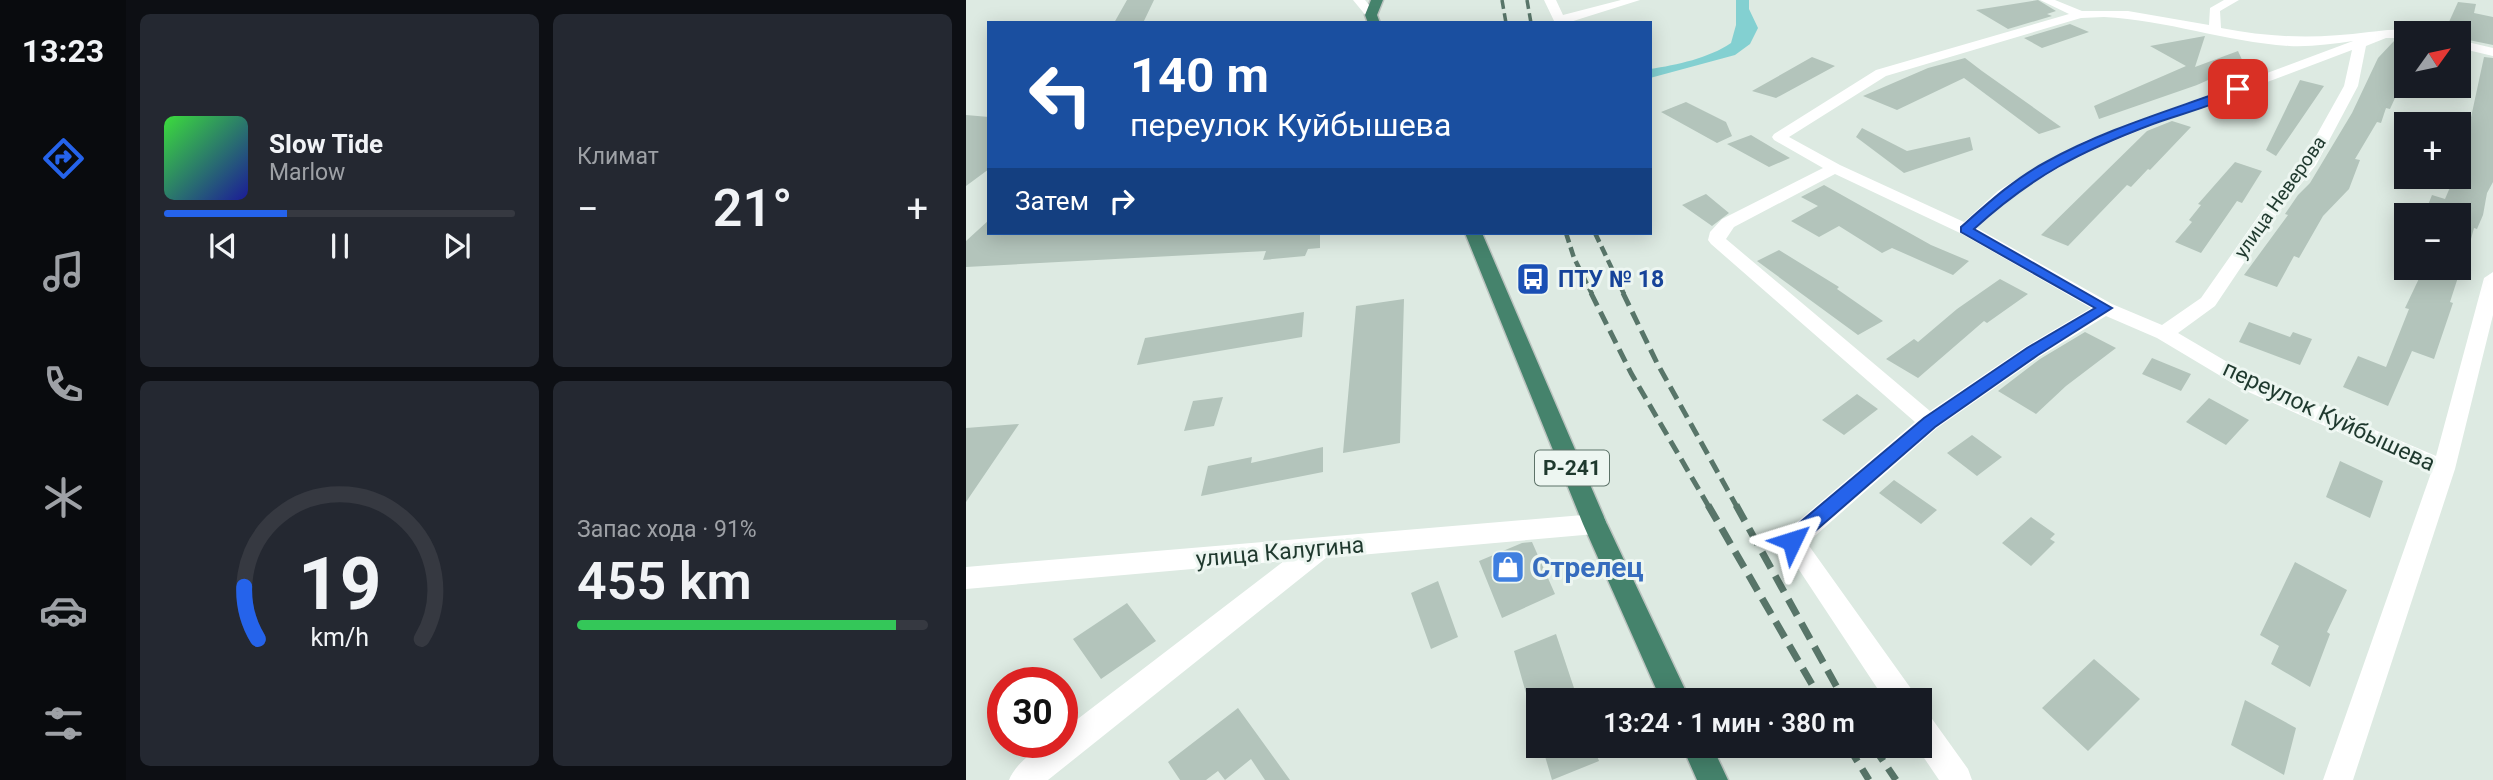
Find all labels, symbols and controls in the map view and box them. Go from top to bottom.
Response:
north arrow [2394,21,2471,98]
map controls [2394,21,2471,280]
text: 13:23 [22,32,104,70]
text: 140 m [1130,47,1269,104]
icon: left [1015,49,1106,140]
pin [2208,59,2268,119]
icon: arrive [2219,70,2257,108]
text: переулок Куйбышева [1130,106,1451,144]
button: + [2394,112,2471,189]
text: Slow Tide [269,129,383,159]
street label: улица Неверова [2229,131,2331,263]
icon: directions [39,134,88,183]
text: Климат [577,143,659,170]
text: Marlow [269,159,345,186]
text: 21° [713,178,792,239]
icon: right [1103,182,1141,220]
text: Затем [1015,186,1089,216]
text: − [577,187,599,231]
text: + [906,187,928,231]
button: − [2394,203,2471,280]
icon: previous [204,227,242,265]
icon: pause [321,227,359,265]
icon: next [438,227,476,265]
icon: music [39,247,88,296]
bus stop icon: ПТУ № 18 [1514,260,1552,298]
place label: ПТУ № 18 [1558,266,1664,293]
street label: переулок Куйбышева [2219,355,2439,477]
icon: phone [39,360,88,409]
road number: Р-241 [1535,450,1609,486]
icon: climate [39,473,88,522]
position arrow [1755,504,1829,578]
text: Запас хода · 91% [577,516,757,543]
street label: улица Калугина [1195,531,1365,573]
text: 19 [298,542,381,628]
shop icon: Стрелец [1489,548,1527,586]
text: 455 km [577,551,752,612]
place label: Стрелец [1532,551,1644,584]
icon: car [39,586,88,635]
text: km/h [310,623,369,652]
speed limit sign: 30 [987,667,1078,758]
icon: filters [39,699,88,748]
text: 13:24 · 1 мин · 380 m [1603,708,1855,738]

